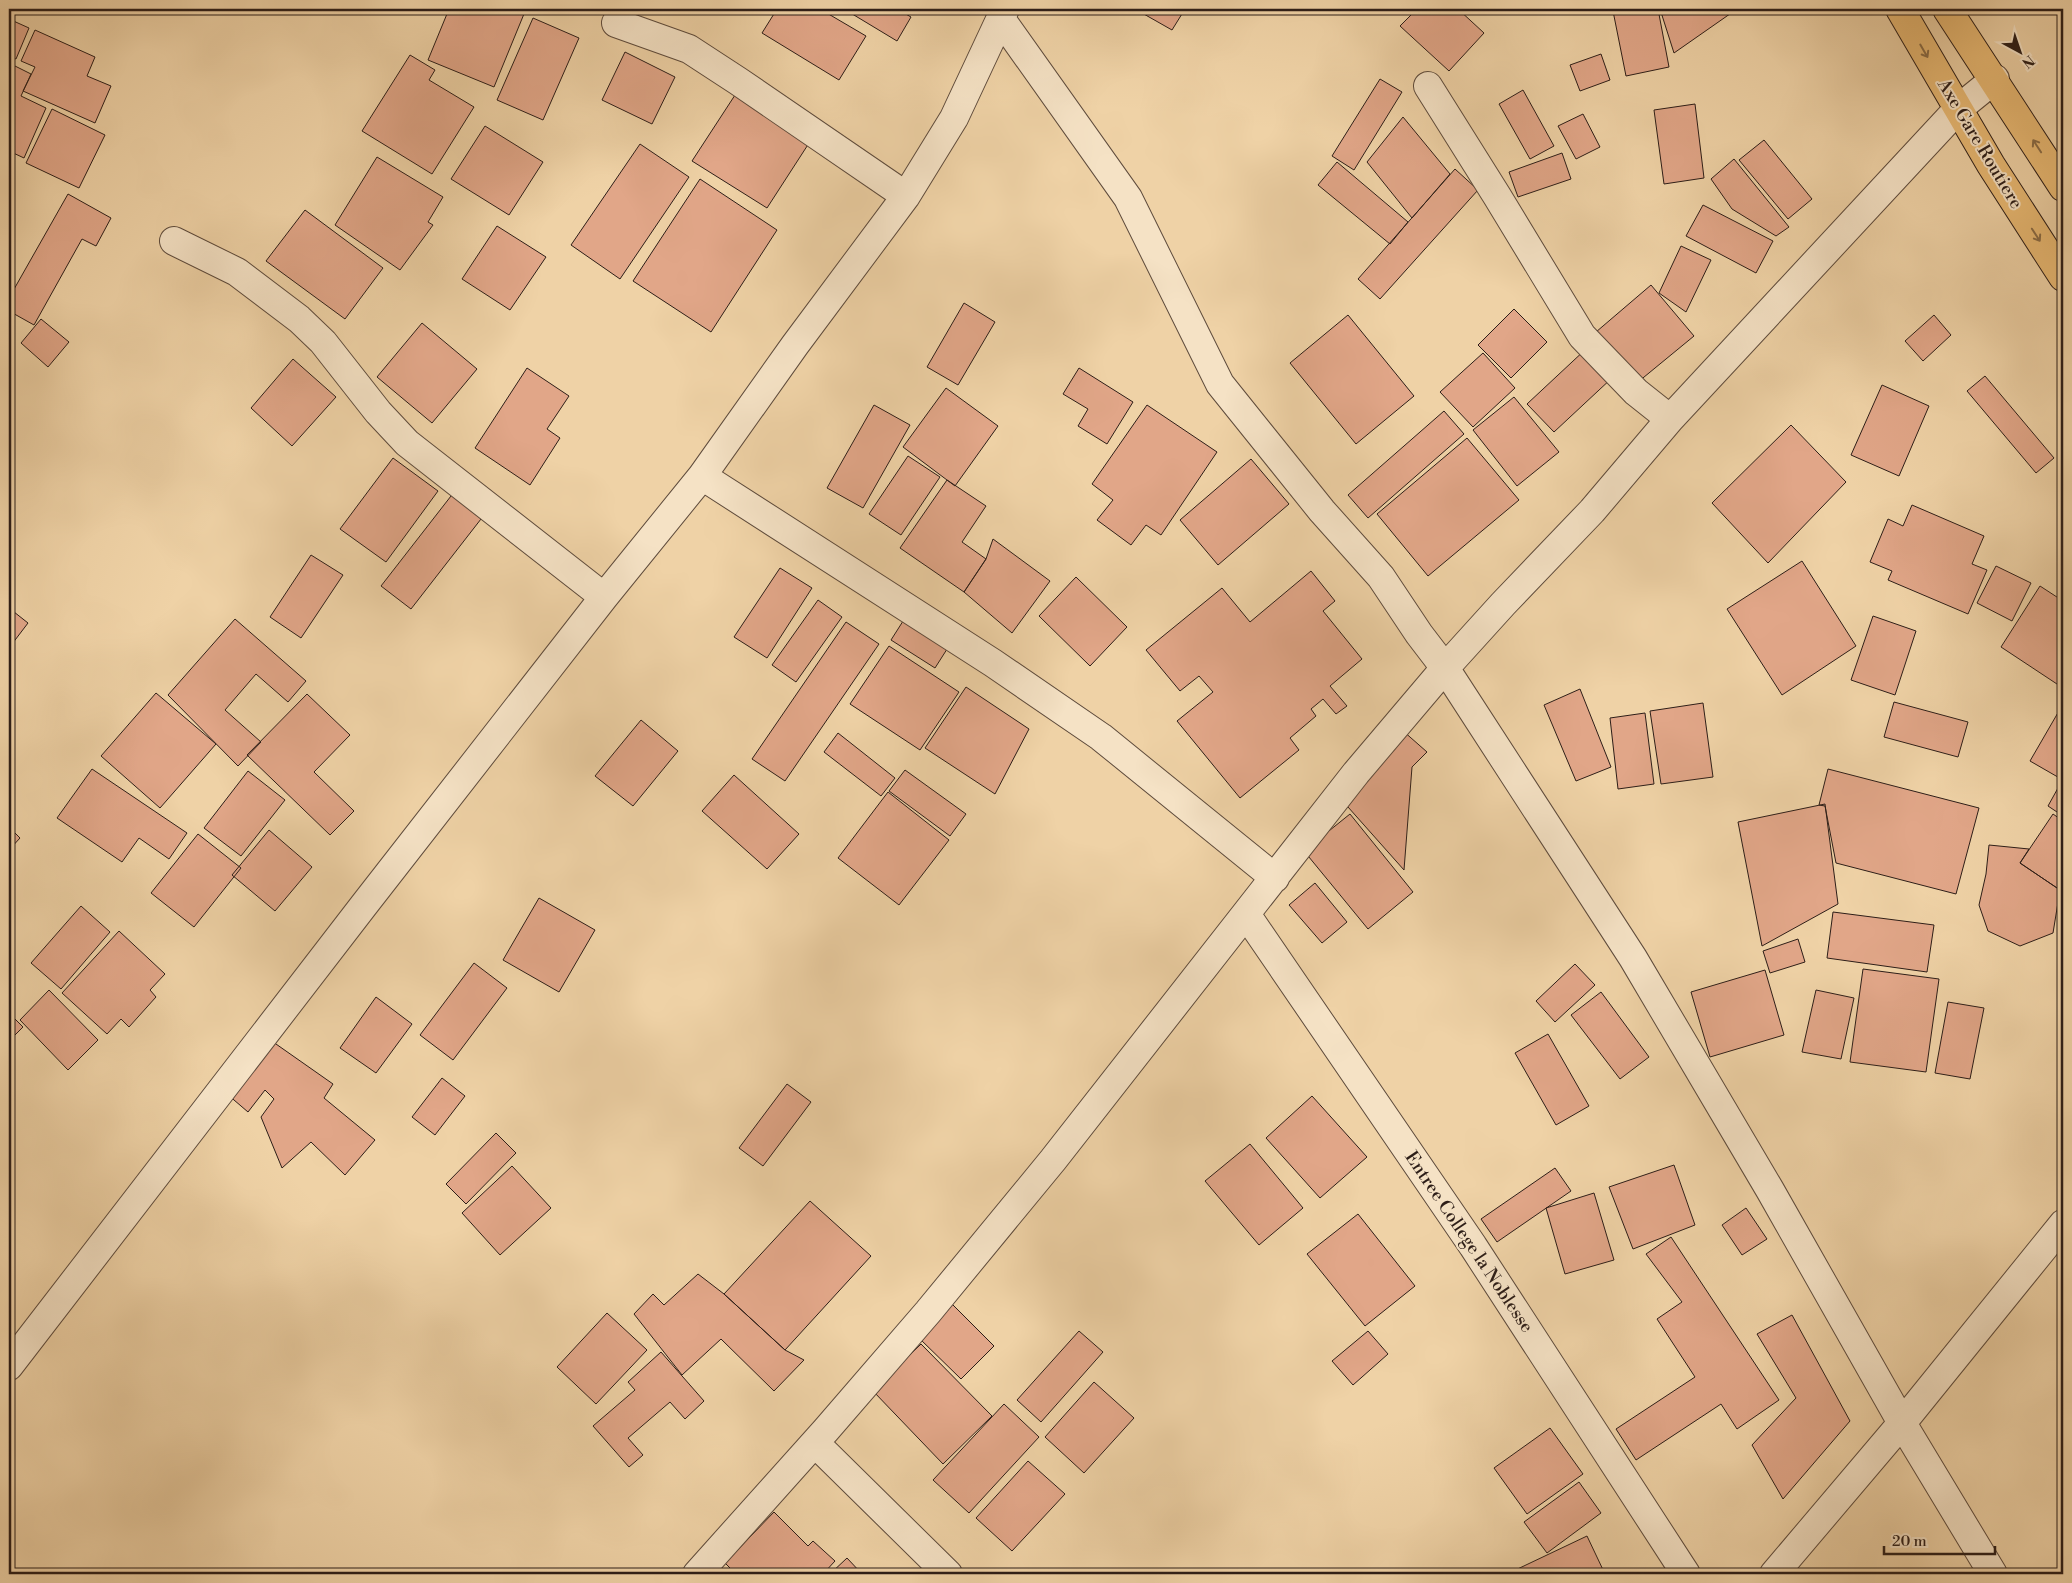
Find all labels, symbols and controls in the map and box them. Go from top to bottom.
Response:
north arrow [1994,28,2044,78]
one-way arrow [1920,43,1930,58]
text: N [2018,51,2038,72]
street label: Axe Gare Routiere [1932,74,2028,213]
one-way arrow [2032,139,2042,153]
one-way arrow [2031,227,2041,241]
street label: Entree College la Noblesse [1400,1147,1538,1337]
scale bar [1884,1523,1996,1555]
text: 20 m [1892,1532,1927,1551]

